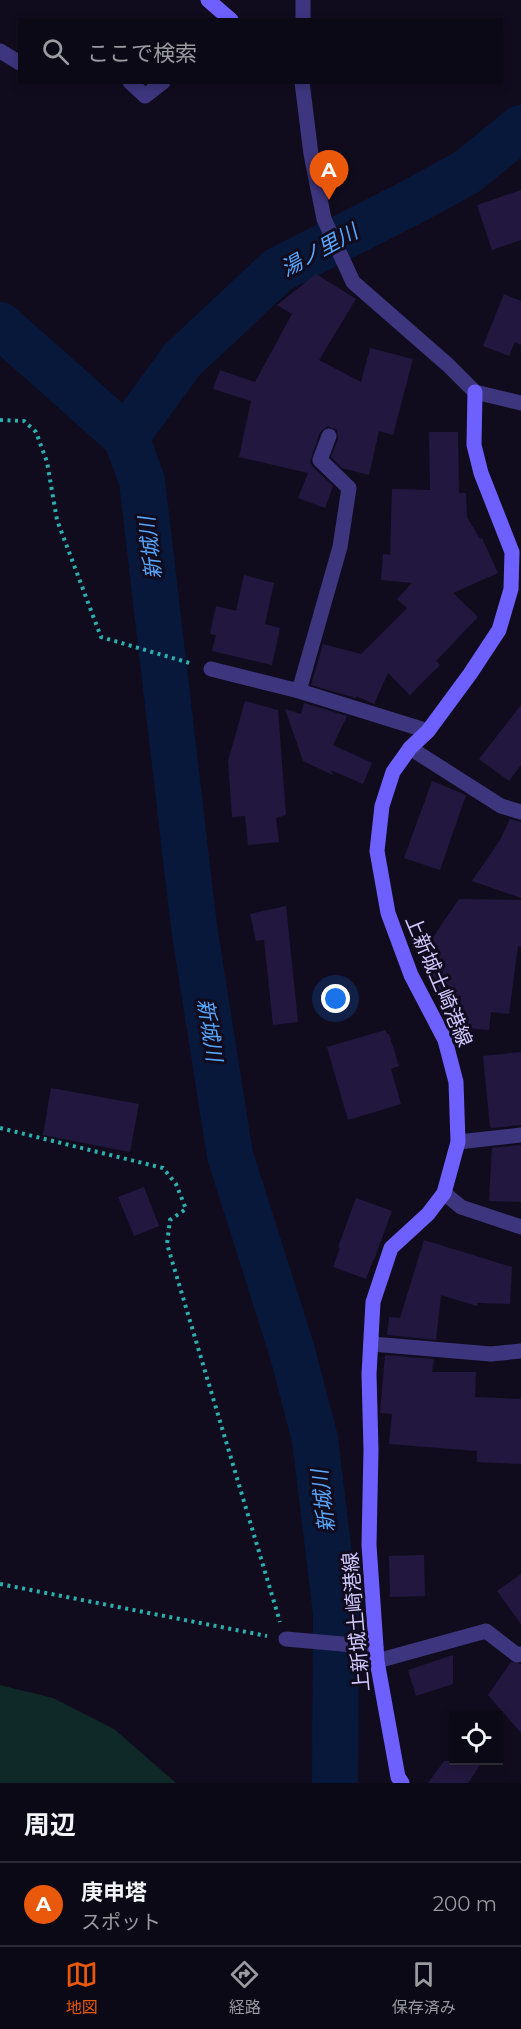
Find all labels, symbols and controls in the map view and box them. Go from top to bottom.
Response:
search box [18,18,503,84]
icon: search [39,35,72,68]
text: ここで検索 [87,40,197,67]
pin: A [310,150,348,200]
water label: 湯ノ里川 [276,218,364,281]
water label: 新城川 [134,513,166,581]
street label: 上新城土崎港線 [401,912,477,1050]
your location [321,984,350,1013]
water label: 新城川 [193,997,228,1065]
water label: 新城川 [307,1466,339,1534]
street label: 上新城土崎港線 [338,1551,374,1693]
map controls [449,1711,503,1765]
button: locate [449,1711,503,1765]
text: 周辺 [24,1809,76,1841]
text: 庚申塔 [81,1879,147,1906]
text: A [36,1892,51,1916]
text: 200 m [433,1892,497,1916]
text: スポット [81,1910,161,1934]
tab: 地図 [65,1958,98,2018]
tab: 経路 [228,1958,261,2018]
tab: 保存済み [392,1958,456,2018]

